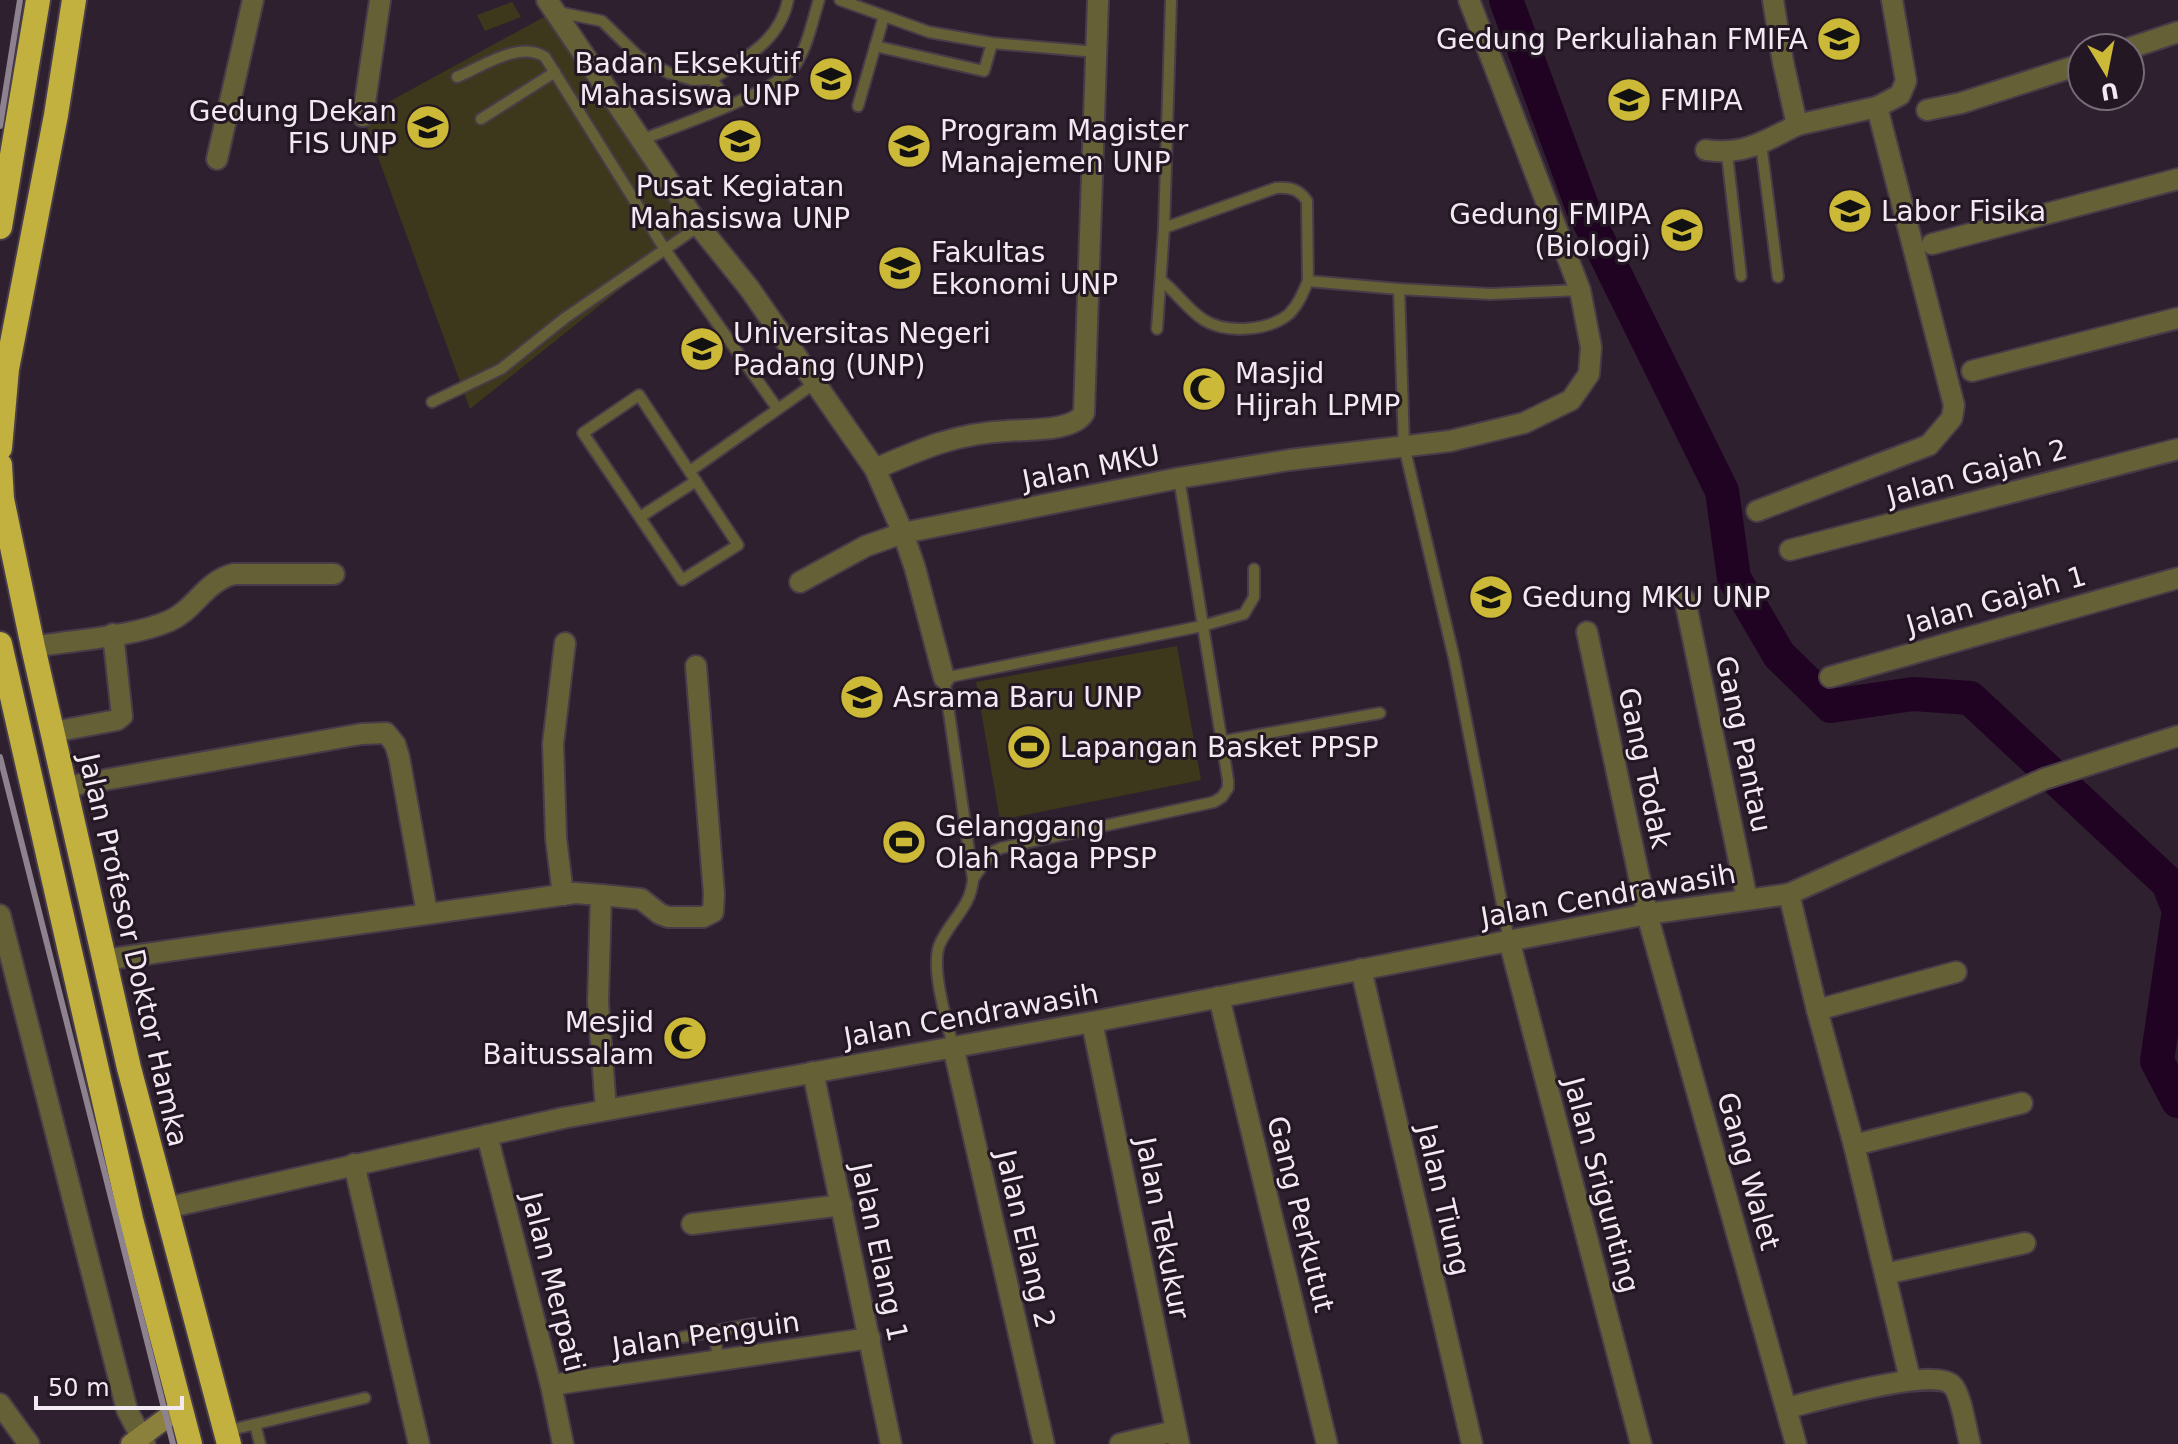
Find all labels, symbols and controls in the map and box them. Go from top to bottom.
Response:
school or university icon: Gedung Perkuliahan FMIFA [1815,15,1863,63]
place label: Gedung Perkuliahan FMIFA [1436,23,1808,56]
north arrow [2066,32,2146,112]
place label: Badan Eksekutif Mahasiswa UNP [575,47,801,112]
school or university icon: Badan Eksekutif Mahasiswa UNP [807,55,855,103]
school or university icon: FMIPA [1605,76,1653,124]
text: U [2098,77,2120,105]
place label: FMIPA [1660,84,1743,117]
place label: Gedung Dekan FIS UNP [189,95,397,160]
school or university icon: Gedung Dekan FIS UNP [404,103,452,151]
place label: Program Magister Manajemen UNP [940,114,1189,179]
school or university icon: Pusat Kegiatan Mahasiswa UNP [716,117,764,165]
school or university icon: Program Magister Manajemen UNP [885,122,933,170]
place label: Pusat Kegiatan Mahasiswa UNP [630,170,850,235]
school or university icon: Labor Fisika [1826,187,1874,235]
place label: Labor Fisika [1881,195,2046,228]
place label: Gedung FMIPA (Biologi) [1449,198,1651,263]
school or university icon: Gedung FMIPA (Biologi) [1658,206,1706,254]
place label: Fakultas Ekonomi UNP [931,236,1118,301]
school or university icon: Fakultas Ekonomi UNP [876,244,924,292]
place label: Universitas Negeri Padang (UNP) [733,317,991,382]
school or university icon: Universitas Negeri Padang (UNP) [678,325,726,373]
place label: Masjid Hijrah LPMP [1235,357,1400,422]
mosque icon: Masjid Hijrah LPMP [1180,365,1228,413]
street label: Jalan Gajah 2 [1881,433,2071,513]
street label: Jalan MKU [1018,438,1163,497]
street label: Jalan Gajah 1 [1901,559,2090,642]
school or university icon: Gedung MKU UNP [1467,573,1515,621]
place label: Gedung MKU UNP [1522,581,1770,614]
street label: Gang Pantau [1709,653,1778,835]
school or university icon: Asrama Baru UNP [838,673,886,721]
place label: Asrama Baru UNP [893,681,1142,714]
street label: Gang Todak [1611,685,1678,852]
sports icon: Lapangan Basket PPSP [1005,723,1053,771]
place label: Lapangan Basket PPSP [1060,731,1379,764]
street label: Jalan Profesor Doktor Hamka [72,748,195,1150]
place label: Gelanggang Olah Raga PPSP [935,810,1157,875]
sports icon: Gelanggang Olah Raga PPSP [880,818,928,866]
street label: Jalan Cendrawasih [1476,857,1738,935]
street label: Jalan Cendrawasih [839,977,1101,1055]
place label: Mesjid Baitussalam [483,1006,654,1071]
mosque icon: Mesjid Baitussalam [661,1014,709,1062]
street label: Jalan Srigunting [1556,1072,1646,1296]
street label: Gang Walet [1710,1089,1787,1254]
street label: Gang Perkutut [1260,1113,1341,1316]
street label: Jalan Tiung [1410,1119,1477,1279]
street label: Jalan Tekukur [1128,1133,1196,1322]
street label: Jalan Elang 2 [989,1145,1062,1331]
street label: Jalan Elang 1 [844,1158,915,1344]
street label: Jalan Merpati [515,1187,592,1375]
street label: Jalan Penguin [608,1305,802,1364]
scale bar [36,1360,182,1410]
text: 50 m [48,1374,110,1402]

